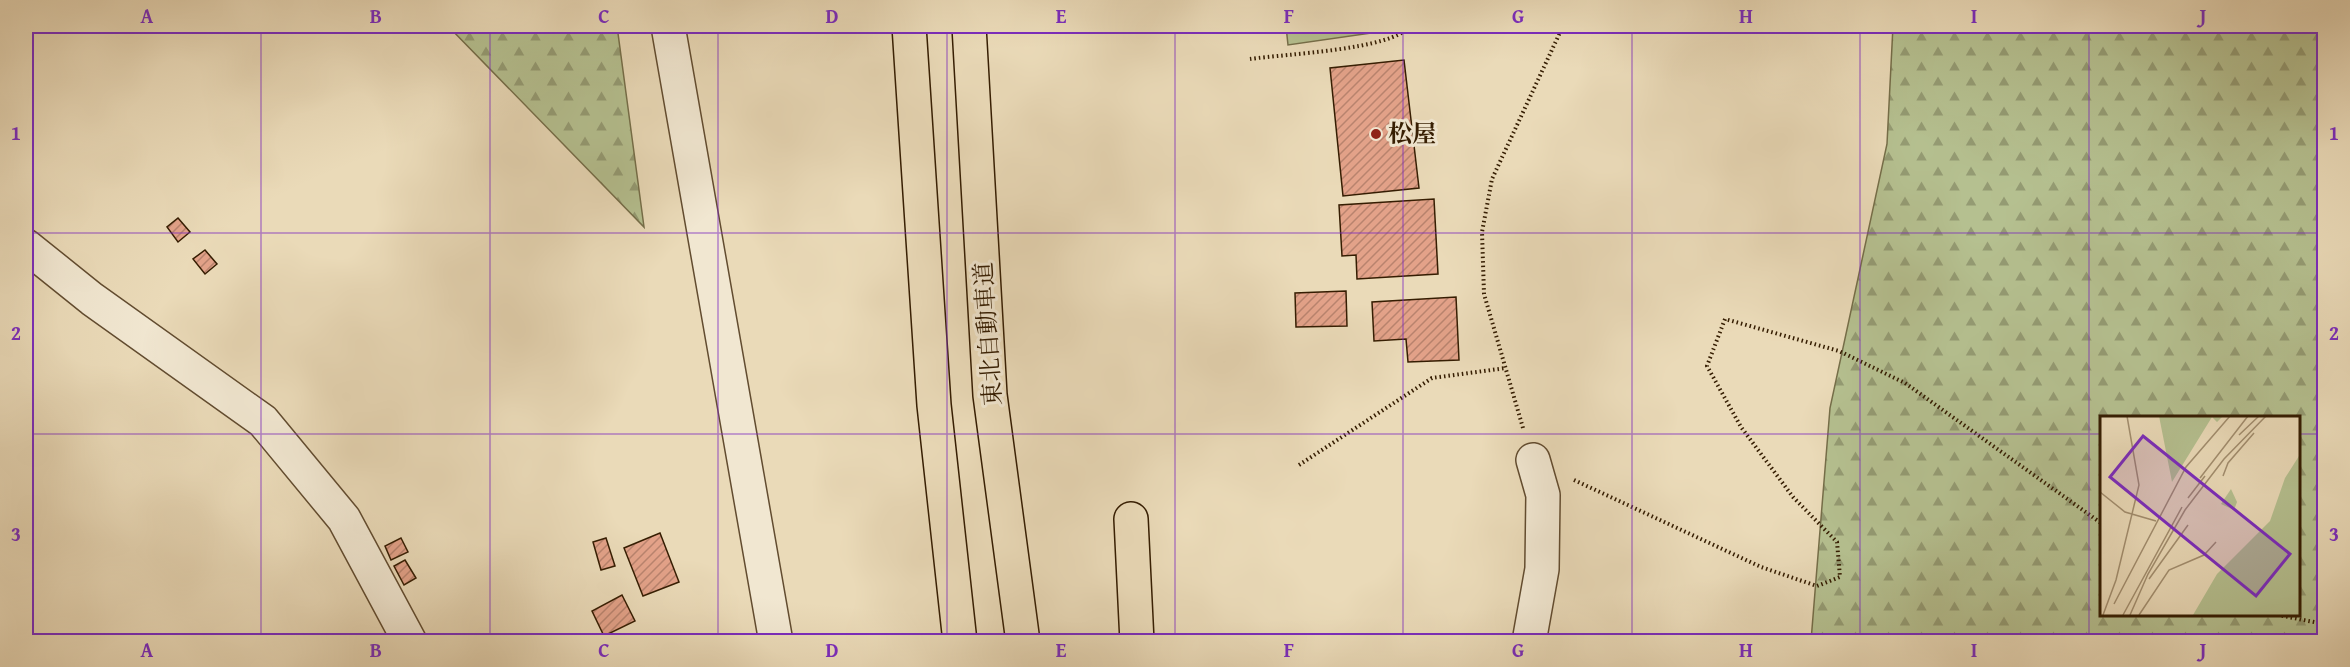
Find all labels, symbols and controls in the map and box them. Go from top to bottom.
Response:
text: A [141,1,154,30]
text: B [370,1,382,30]
text: C [598,1,610,30]
text: D [825,1,839,30]
text: E [1056,1,1067,30]
text: F [1284,1,1294,30]
text: G [1512,1,1524,30]
text: H [1739,1,1753,30]
text: I [1971,1,1977,30]
text: J [2197,1,2207,30]
place label: 松屋 [1388,116,1436,151]
text: 1 [11,118,21,147]
text: 1 [2329,118,2339,147]
marker: 松屋 [1369,127,1383,141]
street label: 東北自動車道 [965,261,1010,407]
text: 2 [11,318,21,347]
text: 2 [2329,318,2339,347]
inset map [2100,416,2299,616]
text: 3 [11,519,21,548]
text: 3 [2329,519,2339,548]
text: A [141,635,154,664]
text: B [370,635,382,664]
text: C [598,635,610,664]
text: D [825,635,839,664]
text: E [1056,635,1067,664]
text: F [1284,635,1294,664]
text: G [1512,635,1524,664]
text: H [1739,635,1753,664]
text: I [1971,635,1977,664]
text: J [2197,635,2207,664]

